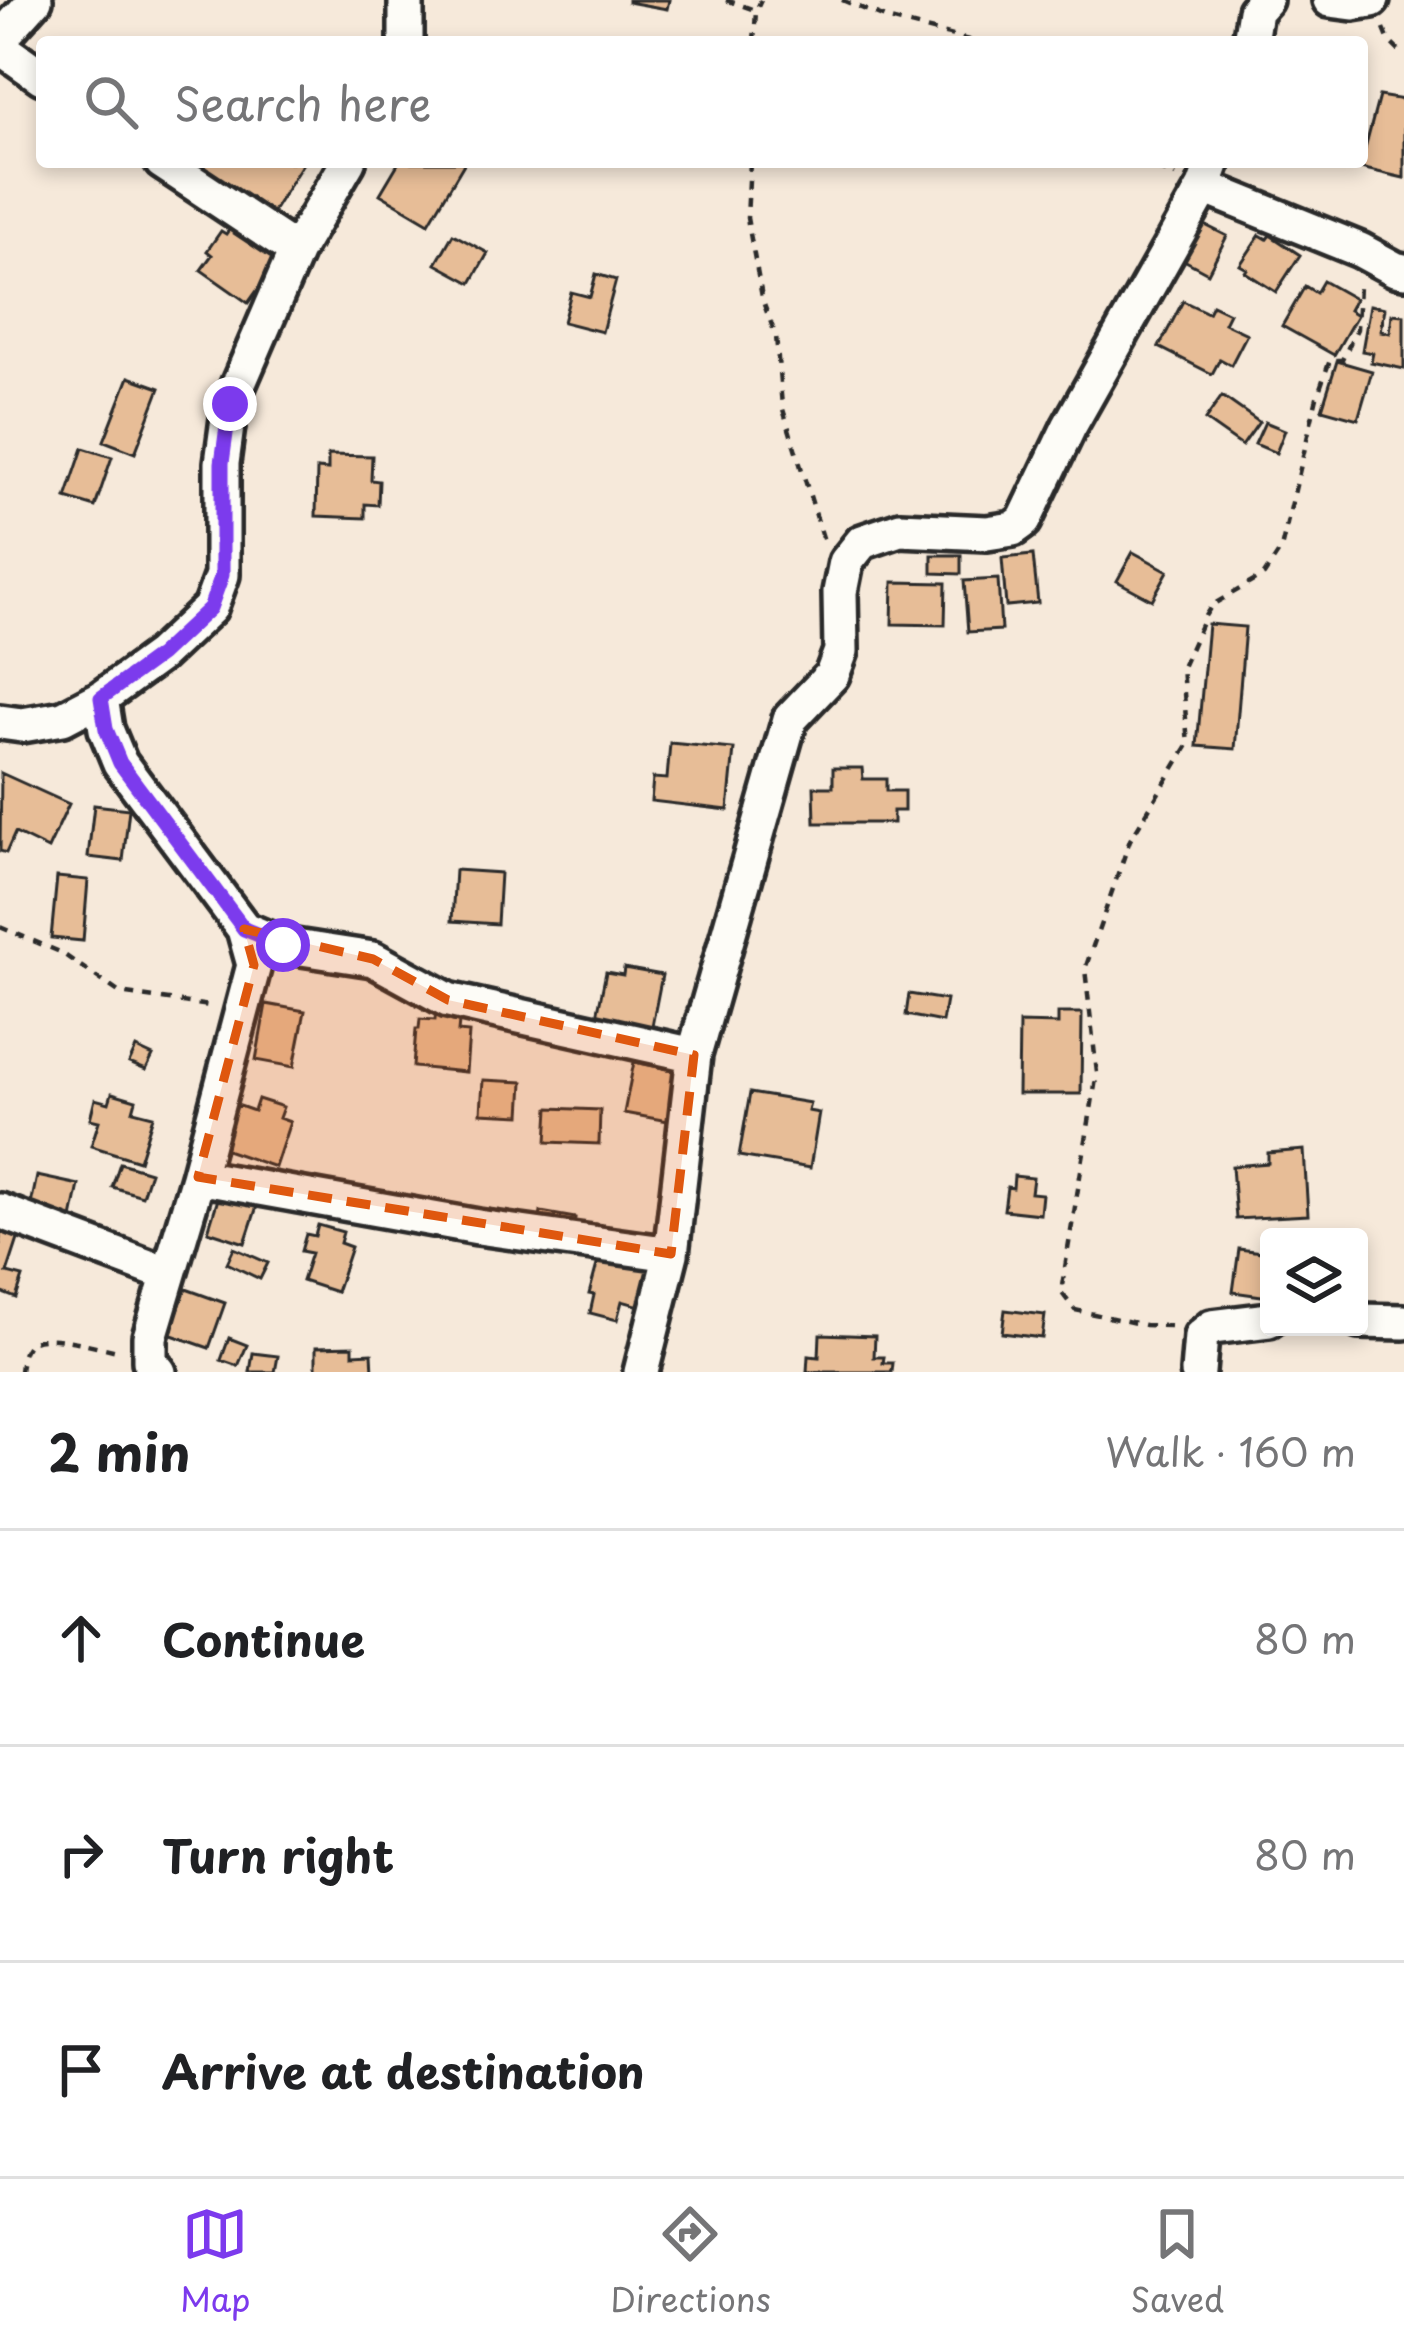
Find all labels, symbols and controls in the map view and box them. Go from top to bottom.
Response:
search box [36,36,1368,168]
text: Search here [174,68,431,136]
icon: search [78,69,144,135]
route end [203,377,257,431]
route start [256,918,310,972]
map controls [1260,1228,1368,1336]
button: layers [1260,1228,1368,1336]
text: 2 min [48,1412,190,1489]
text: Walk · 160 m [1106,1421,1356,1480]
text: Continue [162,1604,365,1672]
icon: ahead [48,1605,114,1671]
text: 80 m [1254,1608,1356,1667]
text: Turn right [162,1820,394,1888]
icon: right [48,1821,114,1887]
text: 80 m [1254,1824,1356,1883]
text: Arrive at destination [162,2036,645,2104]
icon: arrive [48,2037,114,2103]
tab: Map [180,2201,250,2323]
tab: Directions [610,2201,771,2323]
tab: Saved [1130,2201,1224,2323]

